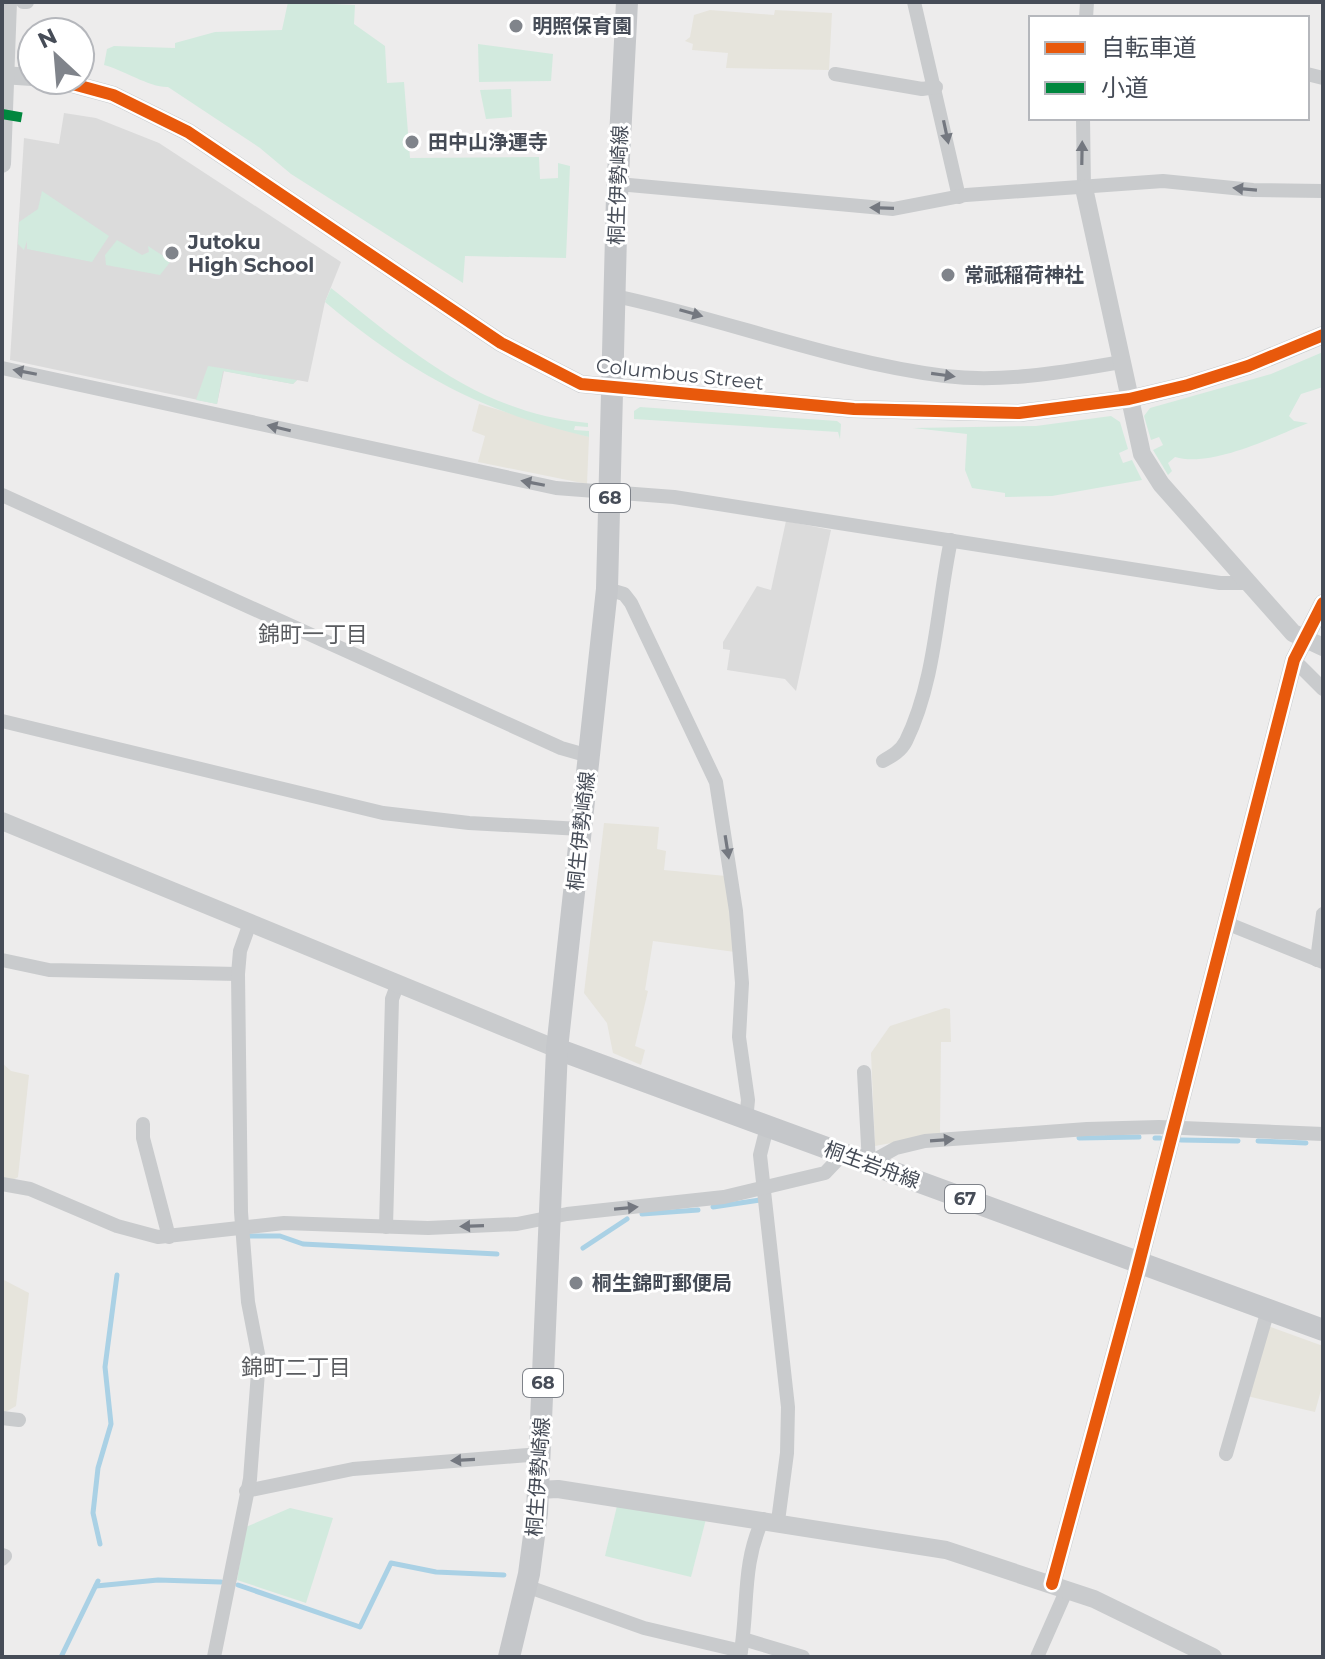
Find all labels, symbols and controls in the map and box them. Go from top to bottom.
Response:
place label: 明照保育園 [532,14,632,38]
north arrow [16,16,96,96]
legend [1029,16,1309,120]
marker: 明照保育園 [507,17,525,35]
text: N [34,22,61,55]
text: 自転車道 [1101,33,1197,62]
text: 小道 [1101,73,1149,102]
one-way arrow [940,120,953,145]
street label: 桐生伊勢崎線 [604,125,632,245]
place label: 田中山浄運寺 [428,130,548,154]
marker: 田中山浄運寺 [403,133,421,151]
one-way arrow [1076,140,1088,165]
one-way arrow [1232,182,1257,195]
one-way arrow [869,202,894,215]
place label: Jutoku High School [187,230,314,277]
marker: Jutoku High School [163,244,181,262]
place label: 常祇稲荷神社 [964,263,1084,287]
marker: 常祇稲荷神社 [939,266,957,284]
one-way arrow [678,307,703,319]
street label: Columbus Street [595,353,765,395]
one-way arrow [12,365,37,378]
one-way arrow [930,369,955,382]
one-way arrow [266,421,291,434]
one-way arrow [520,476,545,489]
road number: 68 [590,484,630,512]
district label: 錦町一丁目 [258,621,368,648]
street label: 桐生伊勢崎線 [563,770,599,892]
one-way arrow [721,835,733,860]
one-way arrow [930,1133,955,1146]
street label: 桐生岩舟線 [821,1137,923,1193]
road number: 67 [945,1185,985,1213]
one-way arrow [614,1201,639,1214]
one-way arrow [459,1220,484,1233]
place label: 桐生錦町郵便局 [592,1271,732,1295]
marker: 桐生錦町郵便局 [567,1274,585,1292]
district label: 錦町二丁目 [241,1354,351,1381]
road number: 68 [523,1369,563,1397]
street label: 桐生伊勢崎線 [522,1416,554,1538]
one-way arrow [450,1454,475,1467]

